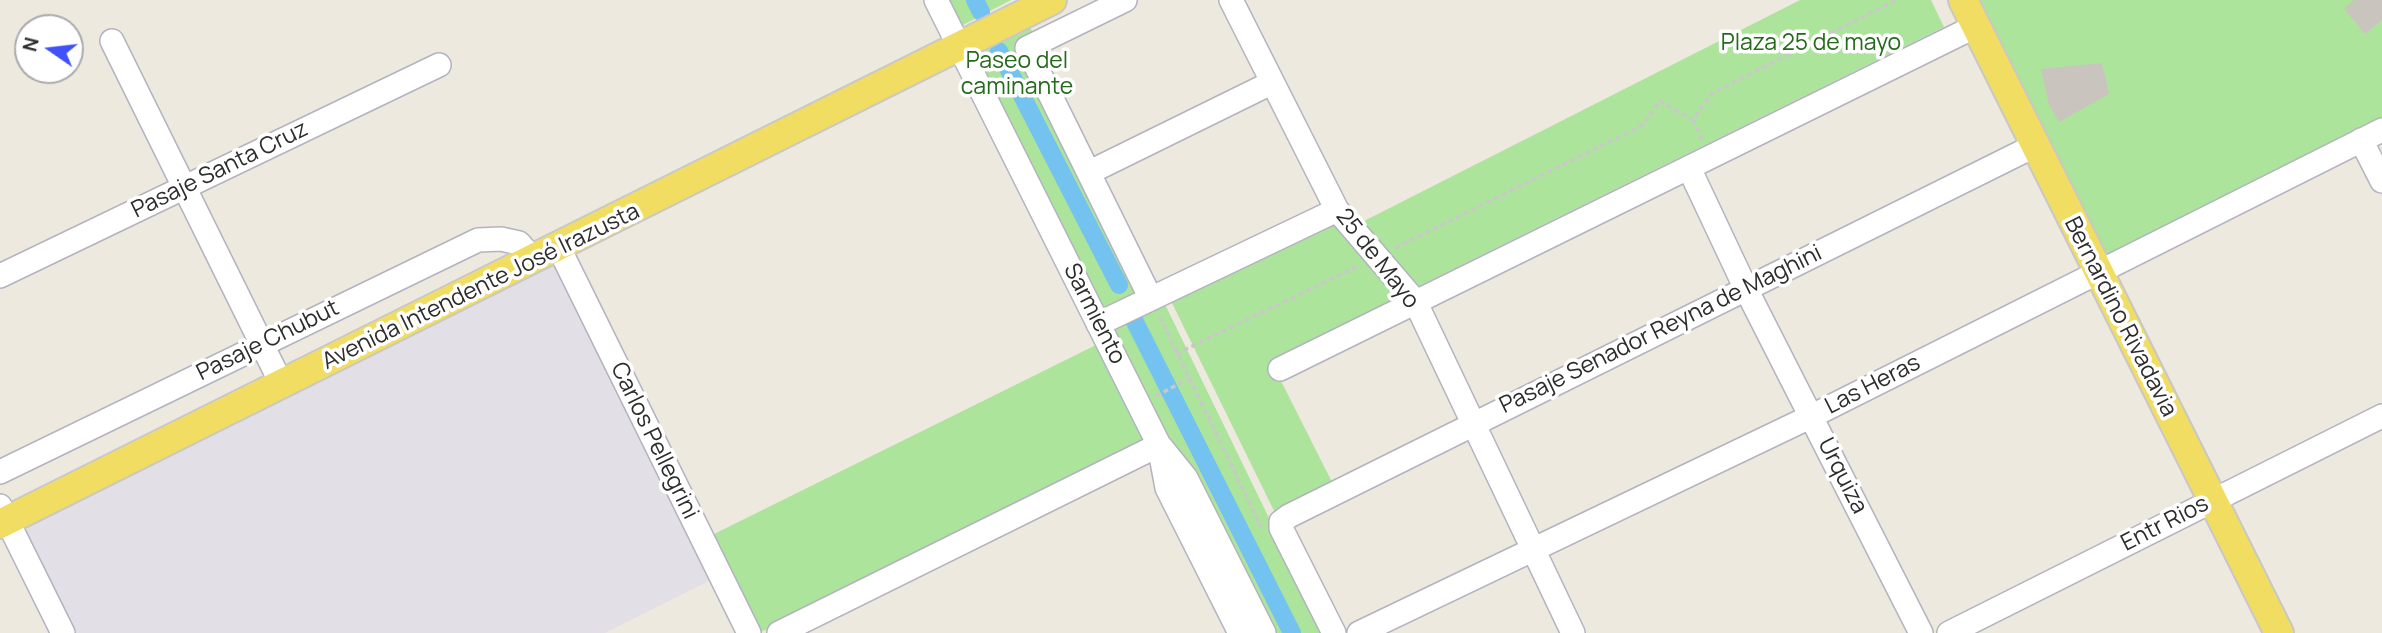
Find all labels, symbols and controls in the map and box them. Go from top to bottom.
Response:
north arrow [14,14,84,84]
park label: Plaza 25 de mayo [1721,30,1901,58]
text: N [16,35,45,54]
park label: Paseo del caminante [961,48,1073,102]
street label: Pasaje Santa Cruz [127,115,313,225]
street label: Avenida Intendente José Irazusta [318,198,644,376]
street label: 25 de Mayo [1329,203,1425,315]
street label: Bernardino Rivadavia [2058,212,2182,422]
street label: Pasaje Senador Reyna de Maghini [1495,240,1827,420]
street label: Sarmiento [1057,259,1131,369]
street label: Pasaje Chubut [192,295,344,387]
street label: Las Heras [1821,349,1925,421]
street label: Carlos Pellegrini [604,358,704,524]
street label: Urquiza [1811,433,1873,519]
street label: Entr Rios [2117,490,2213,558]

